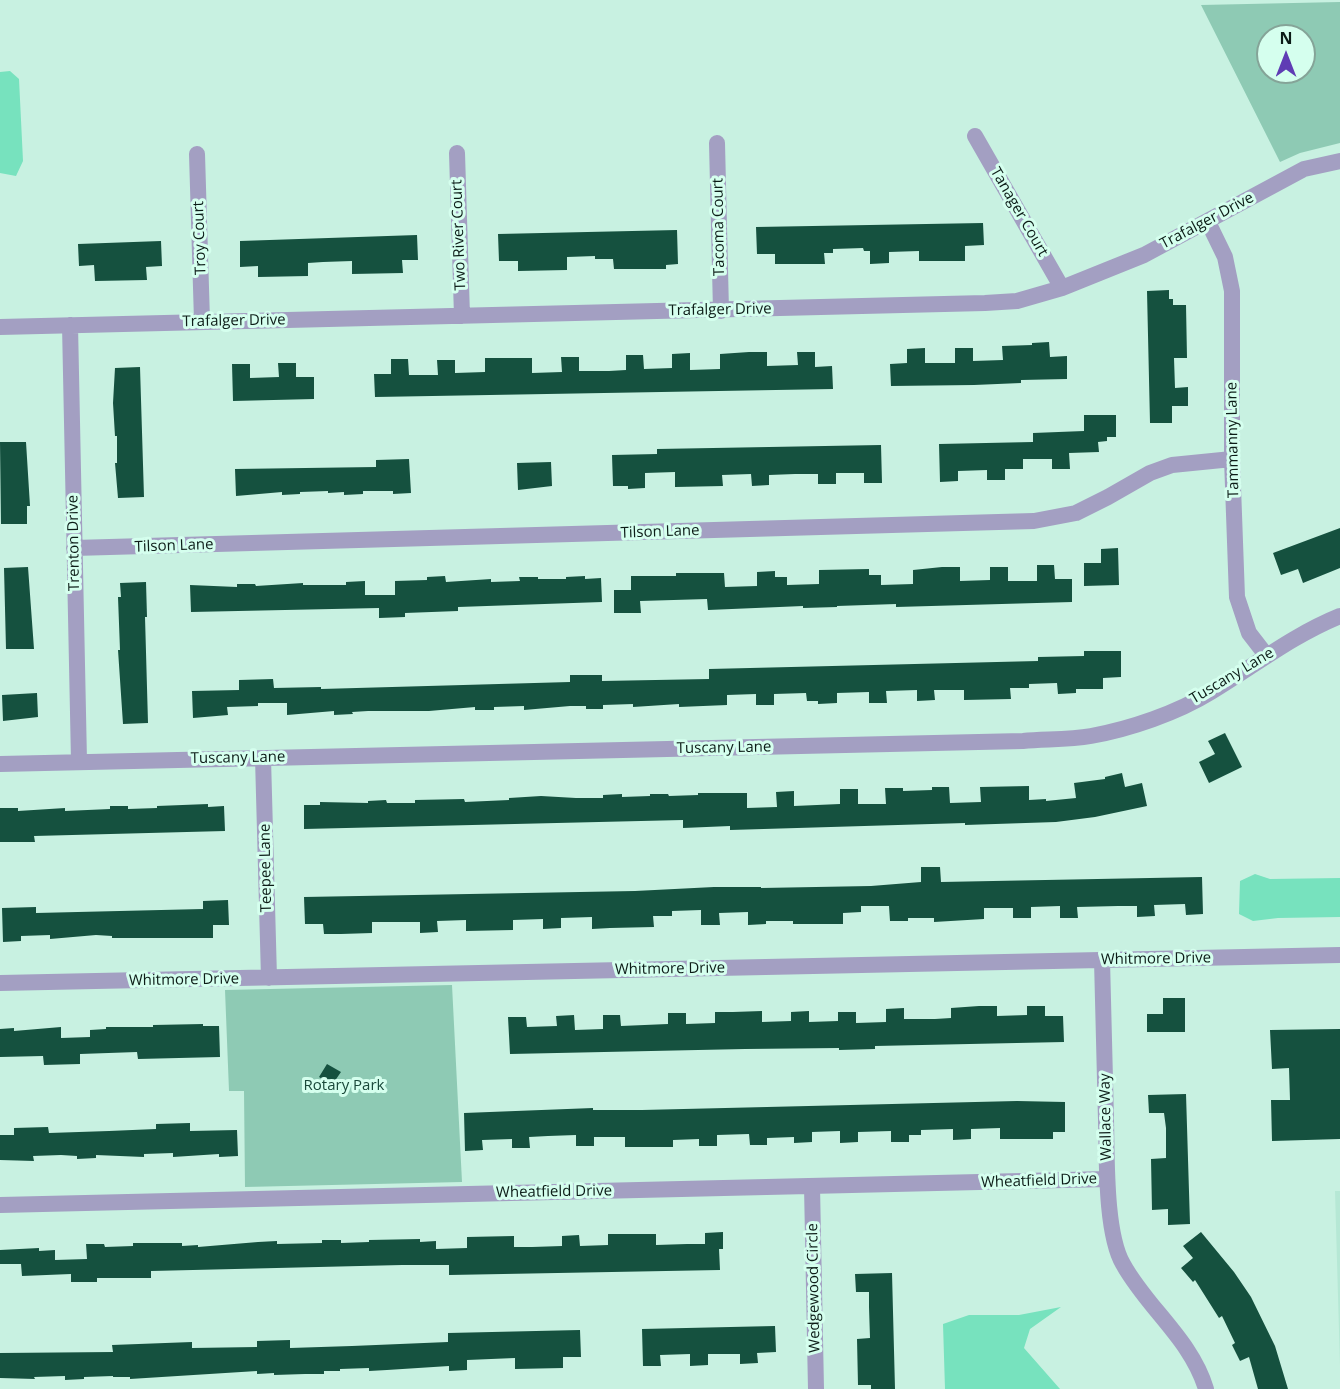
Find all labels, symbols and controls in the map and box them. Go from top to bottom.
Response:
north arrow [1256,24,1316,84]
text: N [1279,27,1293,49]
street label: Tanager Court [986,164,1052,260]
street label: Tacoma Court [709,178,729,276]
street label: Two River Court [448,179,470,291]
street label: Trafalger Drive [1157,189,1257,253]
street label: Troy Court [190,201,210,275]
street label: Trafalger Drive [668,300,772,320]
street label: Trafalger Drive [182,311,286,331]
street label: Tammanny Lane [1223,382,1243,498]
street label: Trenton Drive [64,495,84,591]
street label: Tilson Lane [620,522,700,542]
street label: Tilson Lane [134,536,214,556]
street label: Tuscany Lane [1187,644,1277,708]
street label: Tuscany Lane [677,738,771,758]
street label: Tuscany Lane [191,748,285,768]
street label: Teepee Lane [256,823,276,913]
street label: Whitmore Drive [1101,949,1211,969]
street label: Whitmore Drive [615,959,725,979]
street label: Whitmore Drive [129,970,239,990]
street label: Wallace Way [1096,1073,1116,1161]
park label: Rotary Park [304,1077,384,1095]
street label: Wheatfield Drive [981,1170,1097,1192]
street label: Wheatfield Drive [496,1182,612,1202]
street label: Wedgewood Circle [804,1223,824,1353]

